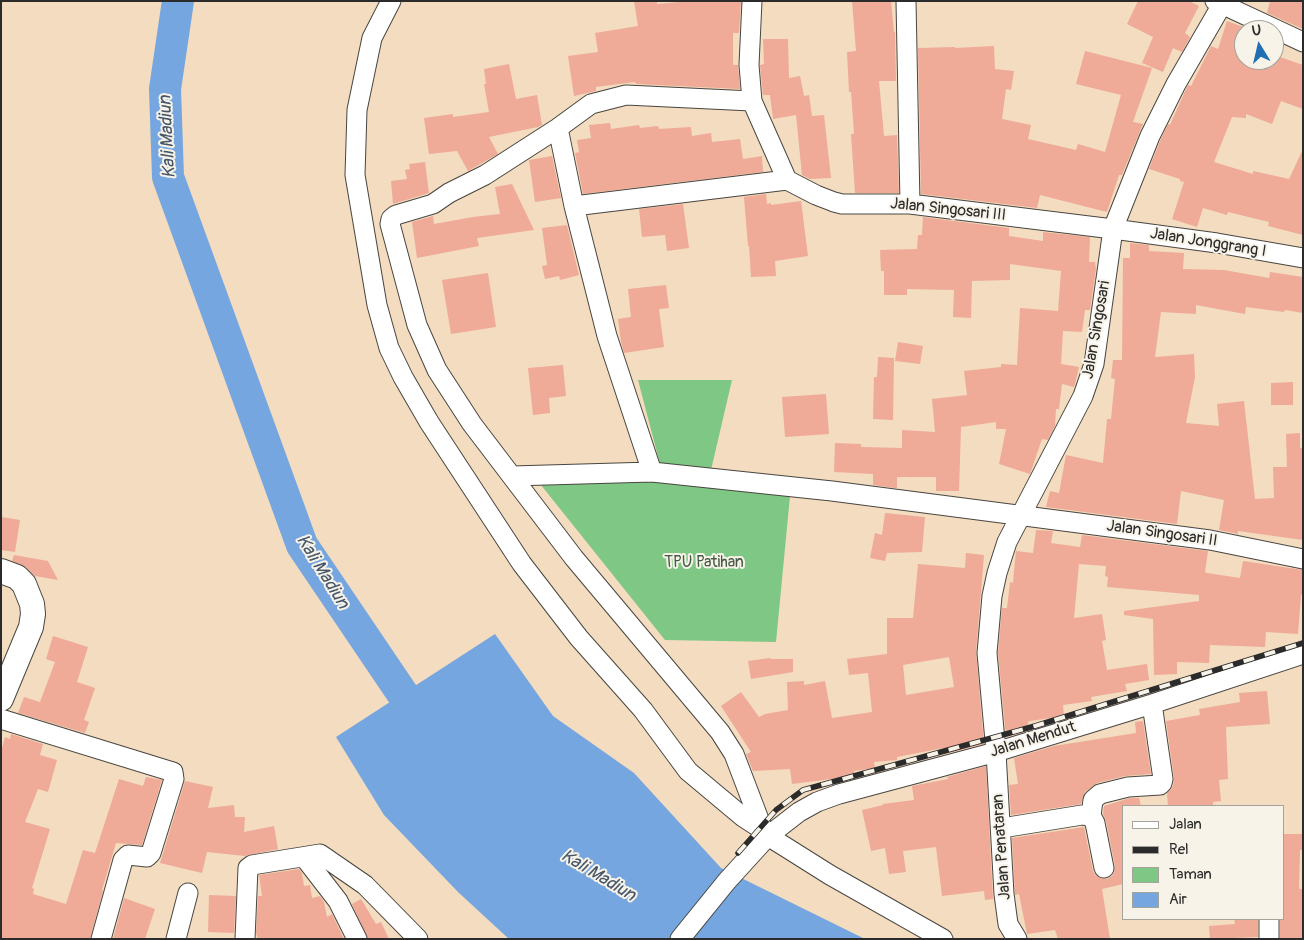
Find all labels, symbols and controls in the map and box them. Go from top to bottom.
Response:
north arrow [1234,20,1284,70]
text: U [1251,22,1263,40]
water label: Kali Madiun [155,95,181,179]
street label: Jalan Singosari III [889,194,1007,226]
street label: Jalan Jonggrang I [1149,224,1267,262]
street label: Jalan Singosari [1079,279,1115,381]
street label: Jalan Singosari II [1105,517,1219,551]
water label: Kali Madiun [291,531,353,613]
park label: TPU Patihan [664,553,744,573]
street label: Jalan Mendut [988,718,1078,762]
street label: Jalan Penataran [989,793,1015,901]
legend [1122,805,1284,920]
text: Jalan [1169,815,1202,834]
text: Rel [1169,840,1189,859]
water label: Kali Madiun [557,845,639,907]
text: Taman [1169,865,1212,884]
text: Air [1169,890,1187,909]

